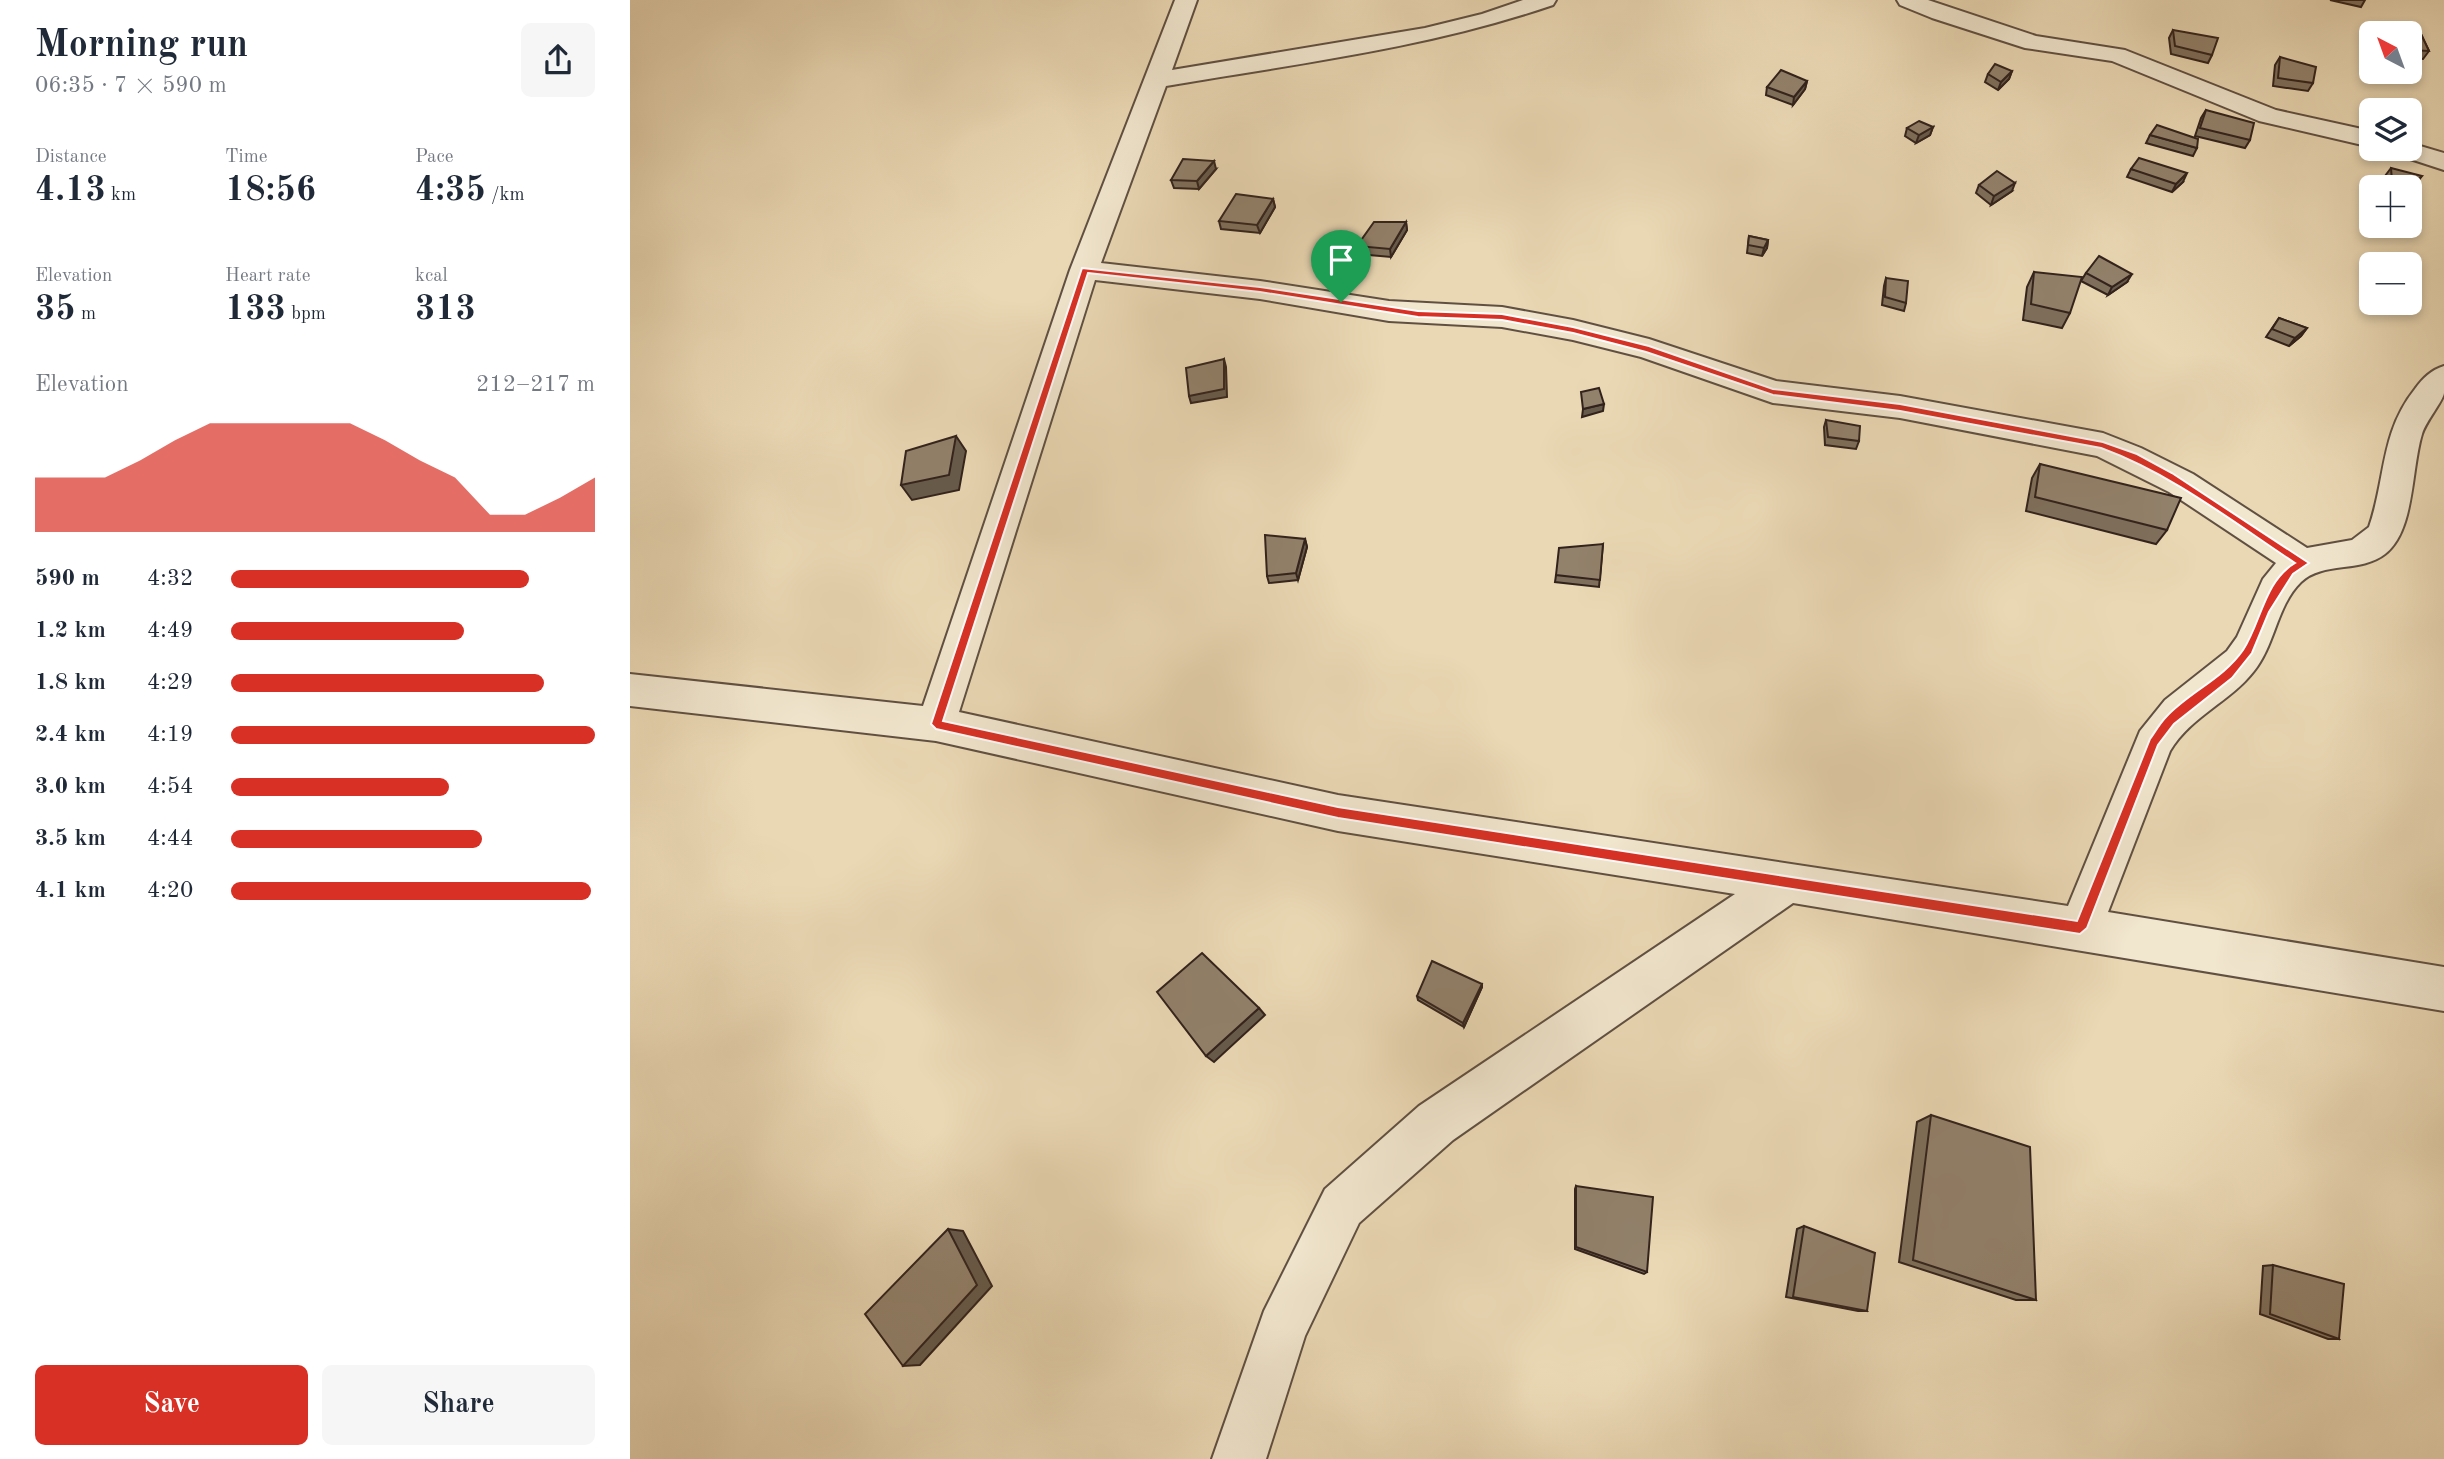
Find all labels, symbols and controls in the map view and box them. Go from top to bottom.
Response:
north arrow [2359,21,2422,84]
map controls [2359,21,2422,315]
button: share [521,23,595,97]
text: Morning run [35,27,248,65]
text: 06:35 · 7 × 590 m [35,74,227,97]
button: layers [2359,98,2422,161]
text: Distance [35,148,107,167]
text: Time [225,148,268,167]
text: Pace [415,148,454,167]
text: 4.13 [35,173,106,208]
text: 18:56 [225,173,316,208]
text: 4:35 [415,173,486,208]
button: + [2359,175,2422,238]
text: km [106,186,136,205]
text: /km [486,186,525,205]
pin [1311,230,1371,302]
icon: arrive [1322,241,1360,279]
button: − [2359,252,2422,315]
text: Elevation [35,267,112,286]
text: Heart rate [225,267,310,286]
text: kcal [415,267,448,286]
text: 35 [35,292,76,327]
text: 133 [225,292,286,327]
text: 313 [415,292,476,327]
text: m [76,305,96,324]
text: bpm [286,305,326,324]
text: Elevation [35,373,129,396]
text: 212–217 m [476,373,595,396]
text: 590 m [35,567,100,590]
text: 4:32 [147,567,193,590]
text: 1.2 km [35,619,106,642]
text: 4:49 [147,619,193,642]
text: 1.8 km [35,671,106,694]
text: 4:29 [147,671,193,694]
text: 2.4 km [35,723,106,746]
text: 4:19 [147,723,193,746]
text: 3.0 km [35,775,106,798]
text: 4:54 [147,775,193,798]
text: 3.5 km [35,827,106,850]
text: 4:44 [147,827,193,850]
text: 4.1 km [35,879,106,902]
text: 4:20 [147,879,193,902]
button: Save [35,1365,308,1445]
button: Share [322,1365,595,1445]

